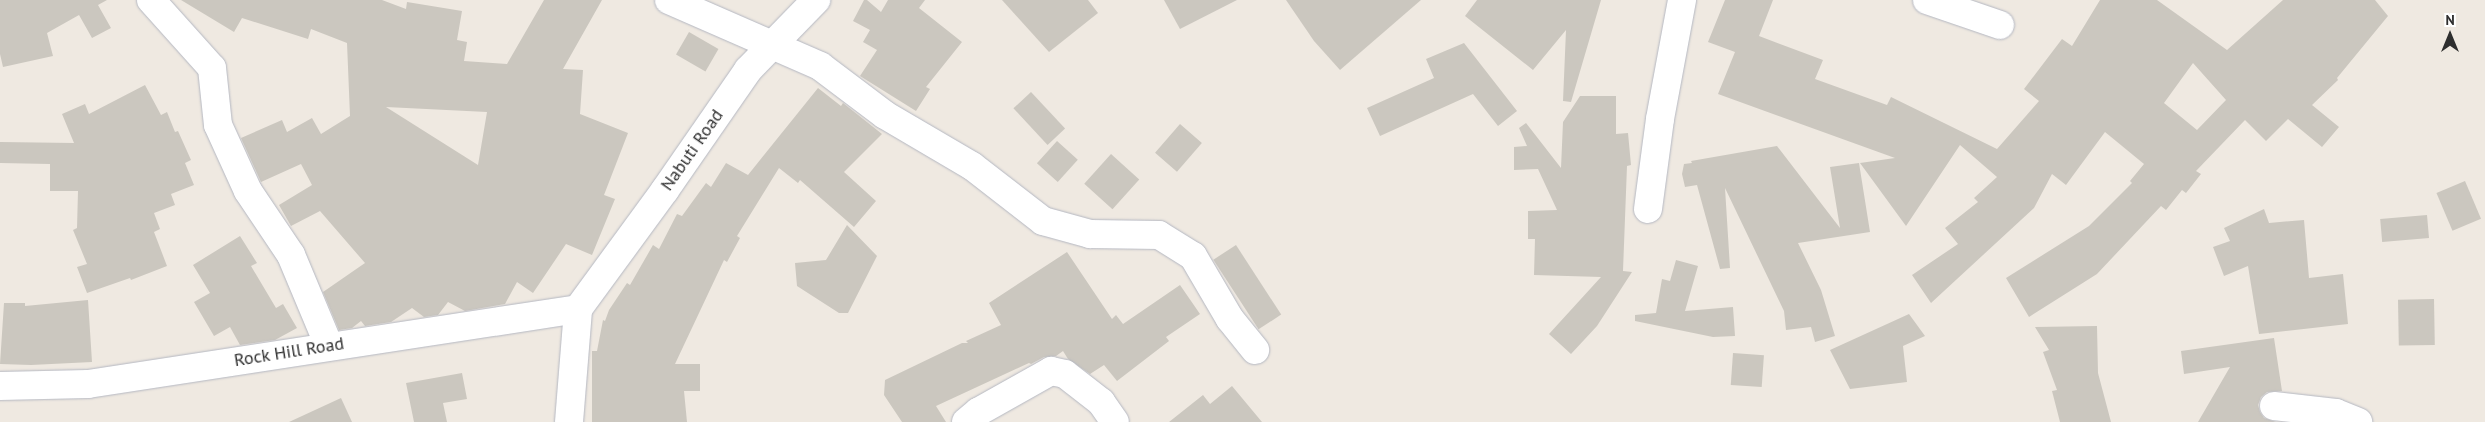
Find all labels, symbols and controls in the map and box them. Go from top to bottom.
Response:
north arrow [2425,10,2475,60]
text: N [2445,11,2455,29]
street label: Nabuti Road [656,105,728,195]
street label: Rock Hill Road [232,333,346,371]

